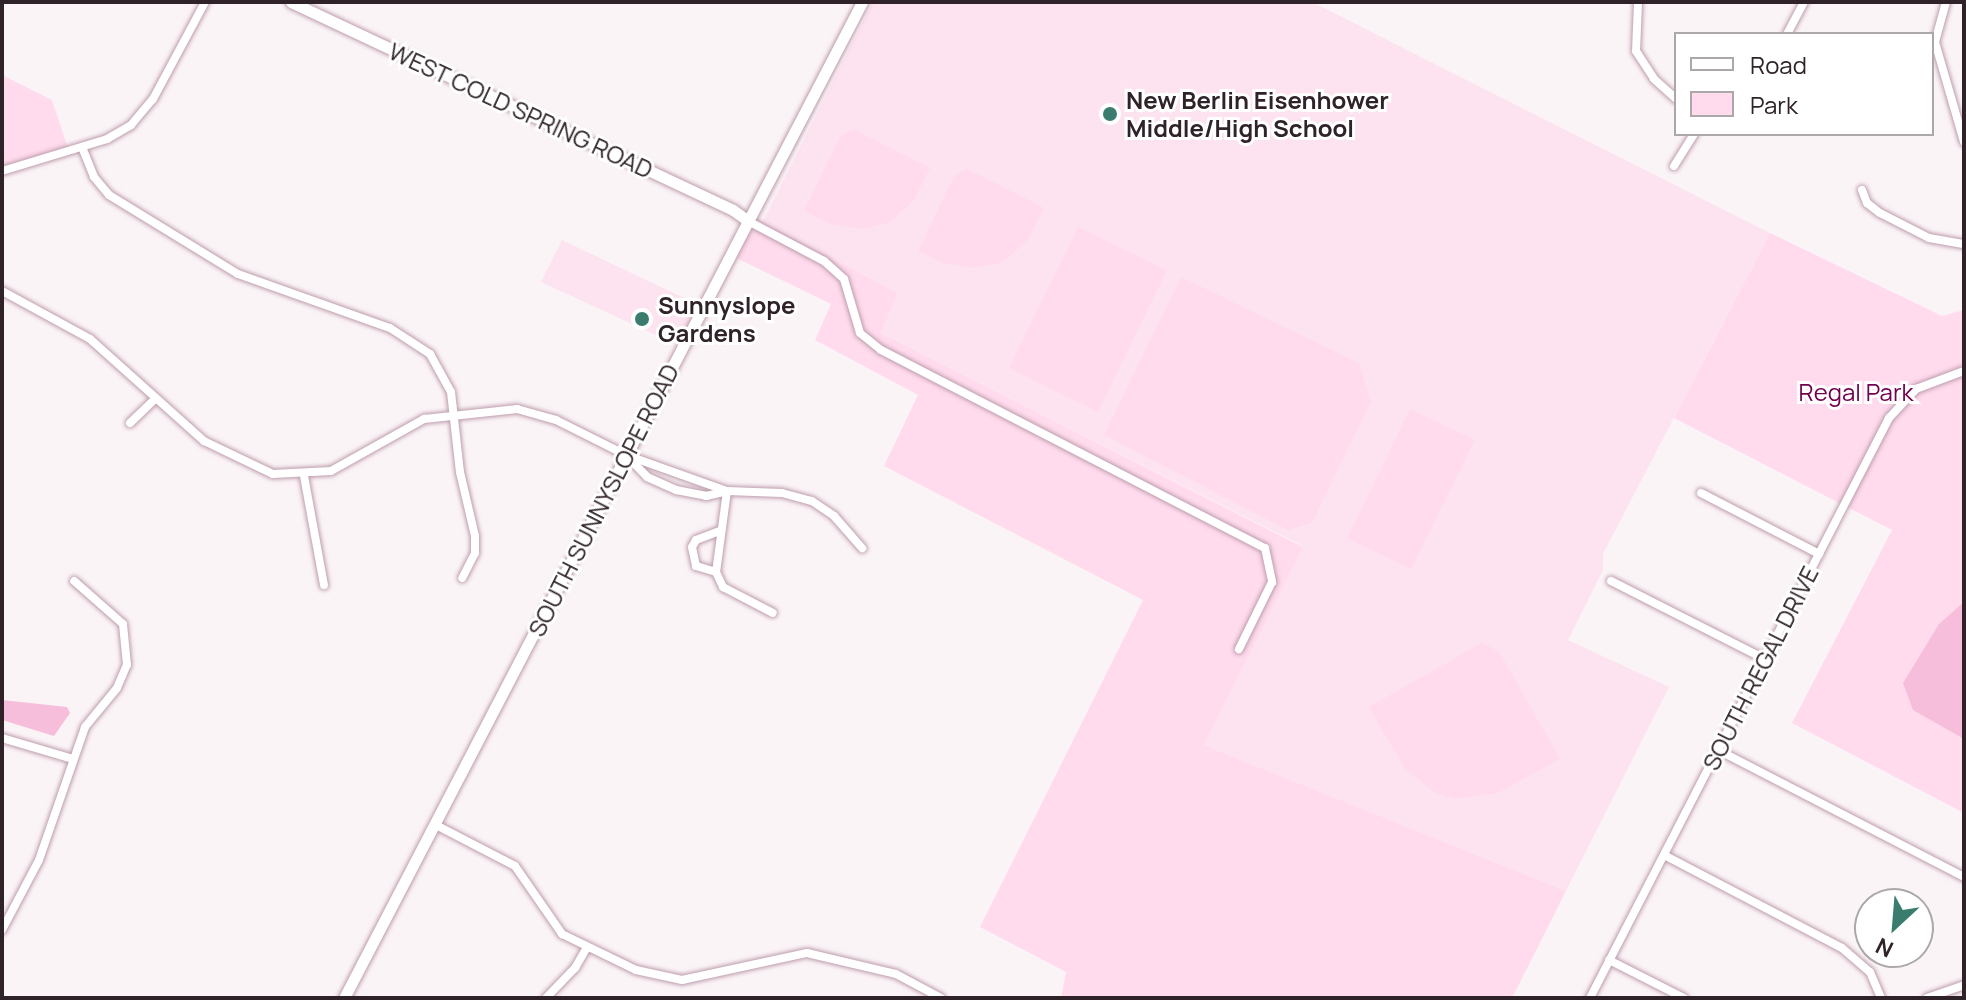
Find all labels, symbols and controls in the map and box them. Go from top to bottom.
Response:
legend [1674,32,1934,136]
street label: WEST COLD SPRING ROAD [384,36,658,184]
text: Road [1750,48,1807,81]
place label: New Berlin Eisenhower Middle/High School [1126,86,1389,142]
text: Park [1750,88,1798,121]
marker: New Berlin Eisenhower Middle/High School [1101,105,1119,123]
place label: Sunnyslope Gardens [658,291,796,347]
marker: Sunnyslope Gardens [633,310,651,328]
street label: SOUTH SUNNYSLOPE ROAD [522,359,684,641]
park label: Regal Park [1799,378,1913,406]
street label: SOUTH REGAL DRIVE [1696,561,1824,775]
north arrow [1854,888,1934,968]
text: N [1871,931,1898,965]

